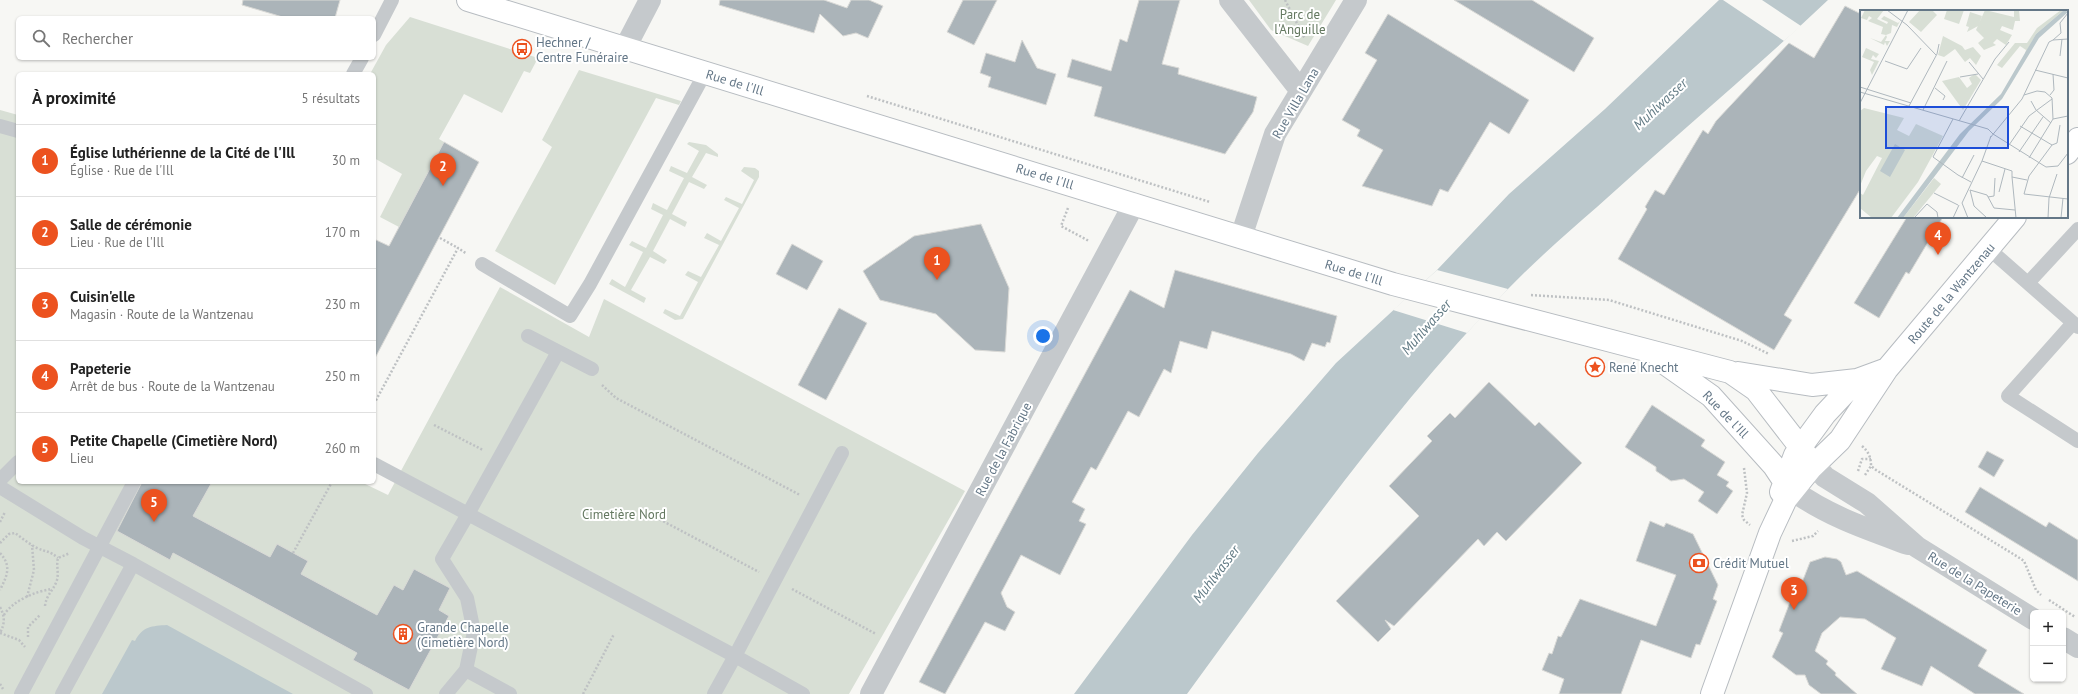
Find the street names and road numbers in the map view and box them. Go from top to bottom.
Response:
street label: Rue Villa Lana [1268,65,1323,142]
street label: Rue de l'Ill [704,66,766,99]
street label: Rue de l'Ill [1014,160,1076,193]
street label: Route de la Wantzenau [1904,239,1999,347]
street label: Rue de l'Ill [1323,256,1385,289]
street label: Rue de l'Ill [1699,387,1753,442]
street label: Rue de la Fabrique [971,399,1035,499]
street label: Rue de la Papeterie [1925,548,2025,619]

